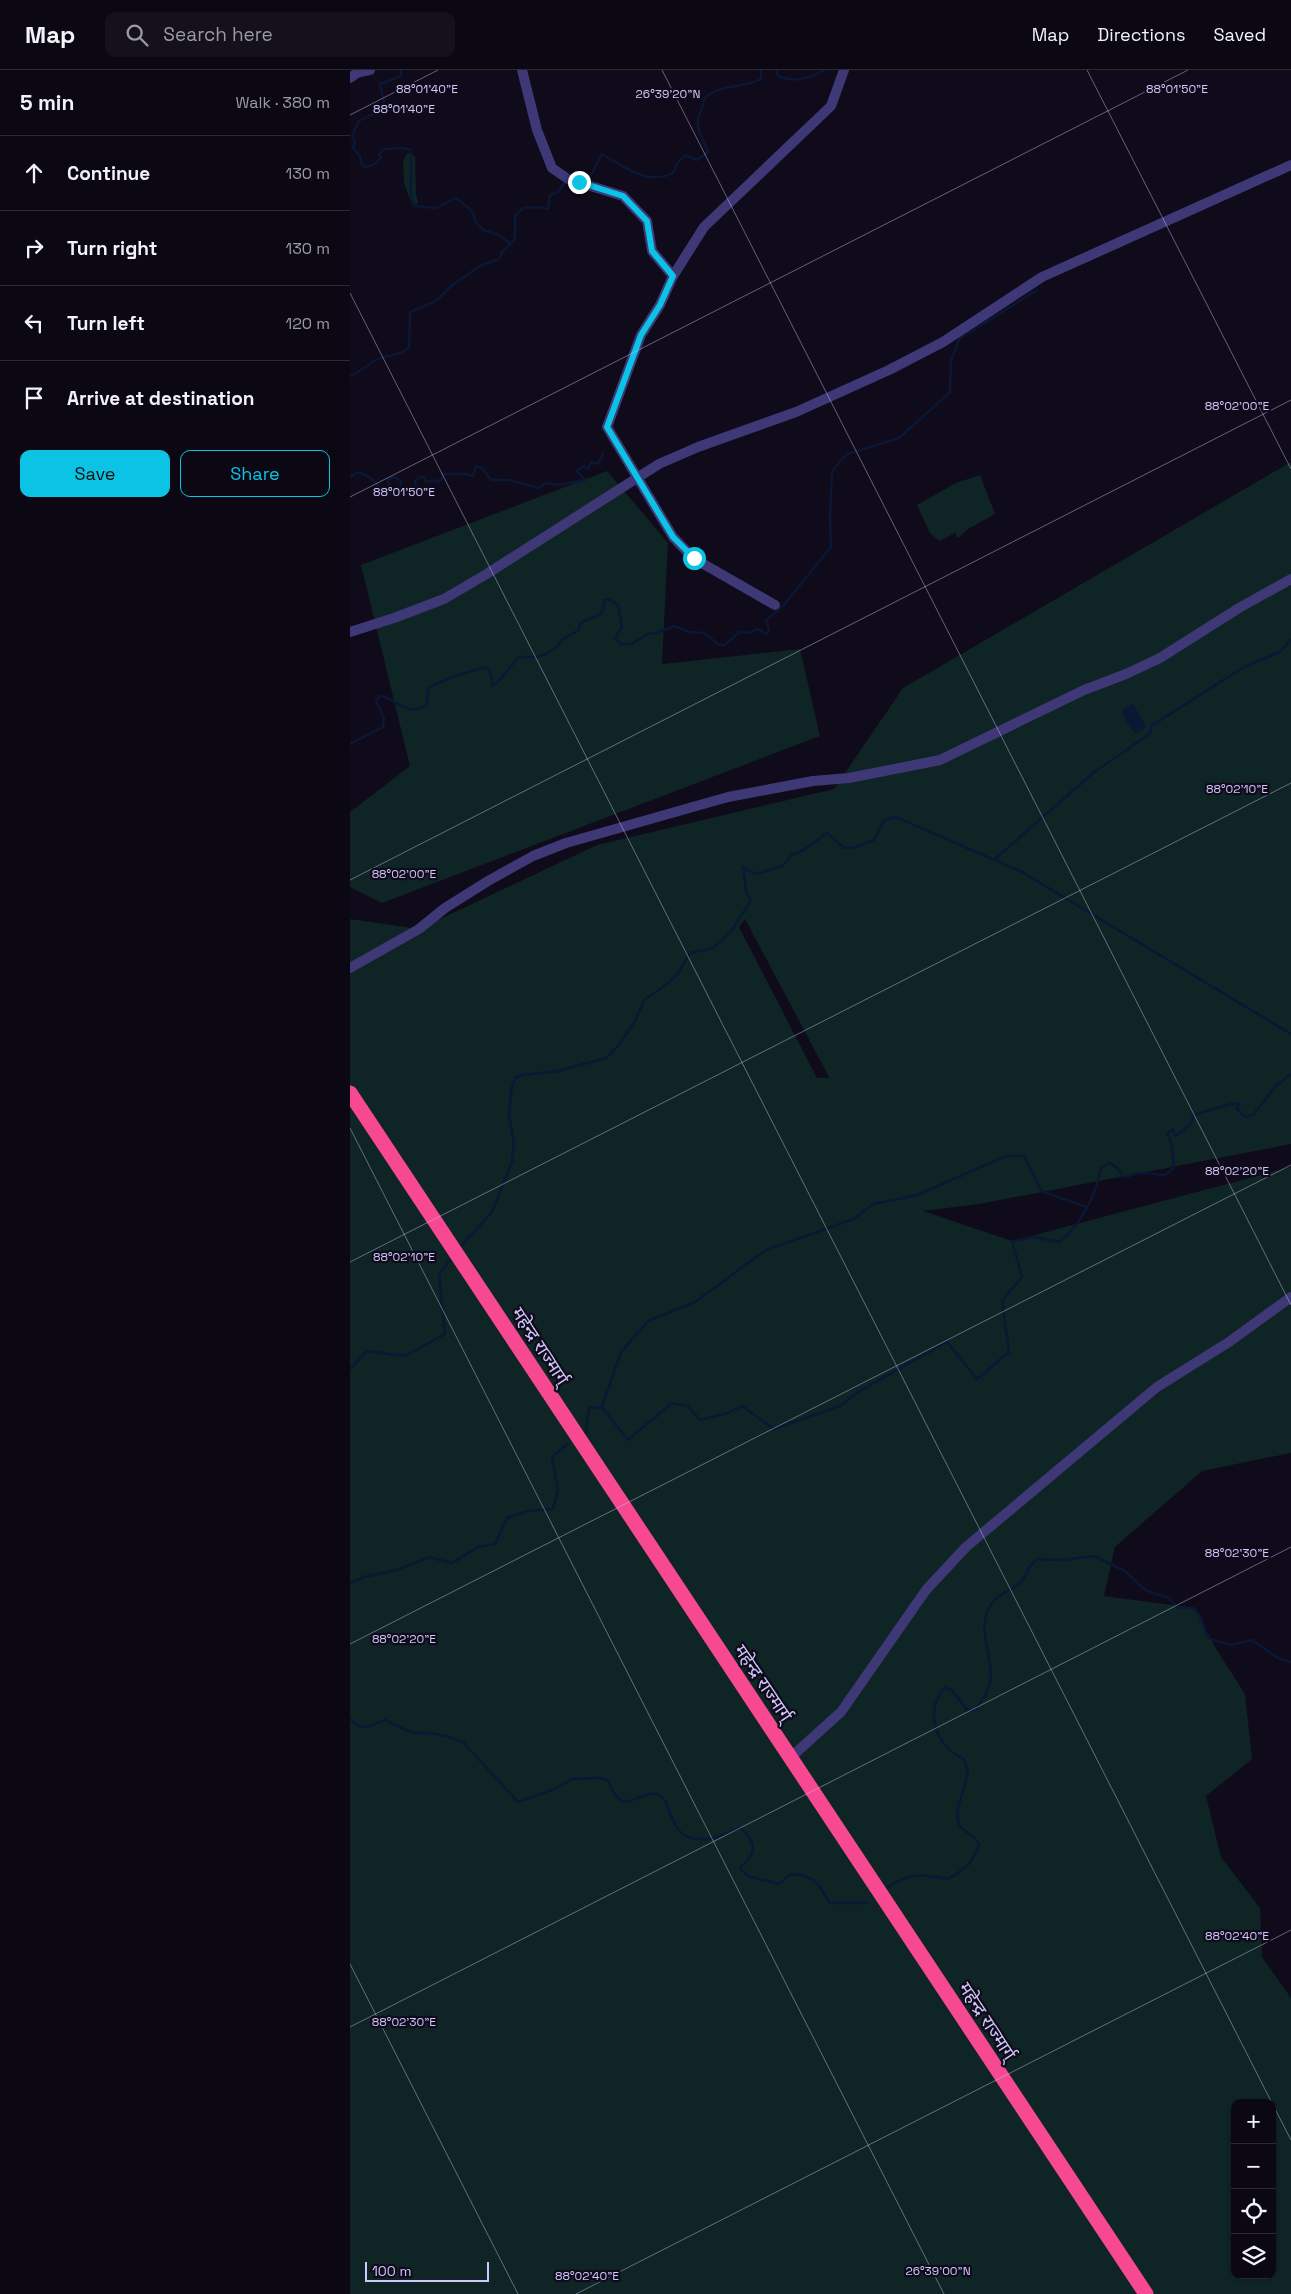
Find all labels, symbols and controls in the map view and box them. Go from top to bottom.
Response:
search box [105,12,455,57]
text: Map [25,19,75,50]
icon: search [123,21,151,49]
text: Search here [163,22,273,47]
text: Map [1032,23,1069,46]
text: Directions [1097,23,1186,46]
text: Saved [1214,23,1266,46]
text: 88°01'40"E [396,81,458,97]
text: 88°01'50"E [1146,81,1208,97]
text: 26°39'20"N [636,86,700,102]
text: 5 min [20,89,74,116]
text: Walk · 380 m [235,92,330,113]
text: 88°01'40"E [373,101,435,117]
icon: ahead [20,159,48,187]
text: Continue [67,161,150,186]
text: 130 m [286,163,330,184]
route end [568,171,591,194]
icon: right [20,234,48,262]
text: Turn right [67,236,157,261]
text: 130 m [286,238,330,259]
icon: left [20,309,48,337]
text: Turn left [67,311,145,336]
text: 120 m [286,313,330,334]
icon: arrive [20,384,48,412]
text: Arrive at destination [67,386,255,411]
text: 88°02'00"E [1205,398,1270,414]
button: Save [20,450,170,497]
button: Share [180,450,330,497]
text: 88°01'50"E [373,484,435,500]
route start [683,547,706,570]
text: 88°02'10"E [1206,781,1268,797]
text: 88°02'00"E [372,866,437,882]
text: 88°02'20"E [1205,1163,1269,1179]
text: 88°02'10"E [373,1249,435,1265]
street label: महेन्द्र राज्मार्ग् [507,1303,576,1391]
text: 88°02'30"E [1205,1545,1269,1561]
text: 88°02'20"E [372,1631,436,1647]
street label: महेन्द्र राज्मार्ग् [729,1640,799,1728]
text: 88°02'40"E [1205,1928,1269,1944]
street label: महेन्द्र राज्मार्ग् [954,1978,1023,2066]
text: 88°02'30"E [372,2014,436,2030]
map controls [1231,2099,1276,2279]
button: + [1231,2099,1276,2144]
button: − [1231,2144,1276,2189]
button: locate [1231,2189,1276,2234]
button: layers [1231,2234,1276,2279]
scale bar [365,2259,489,2282]
text: 100 m [372,2262,411,2280]
text: 26°39'00"N [905,2263,971,2279]
text: 88°02'40"E [555,2268,619,2284]

